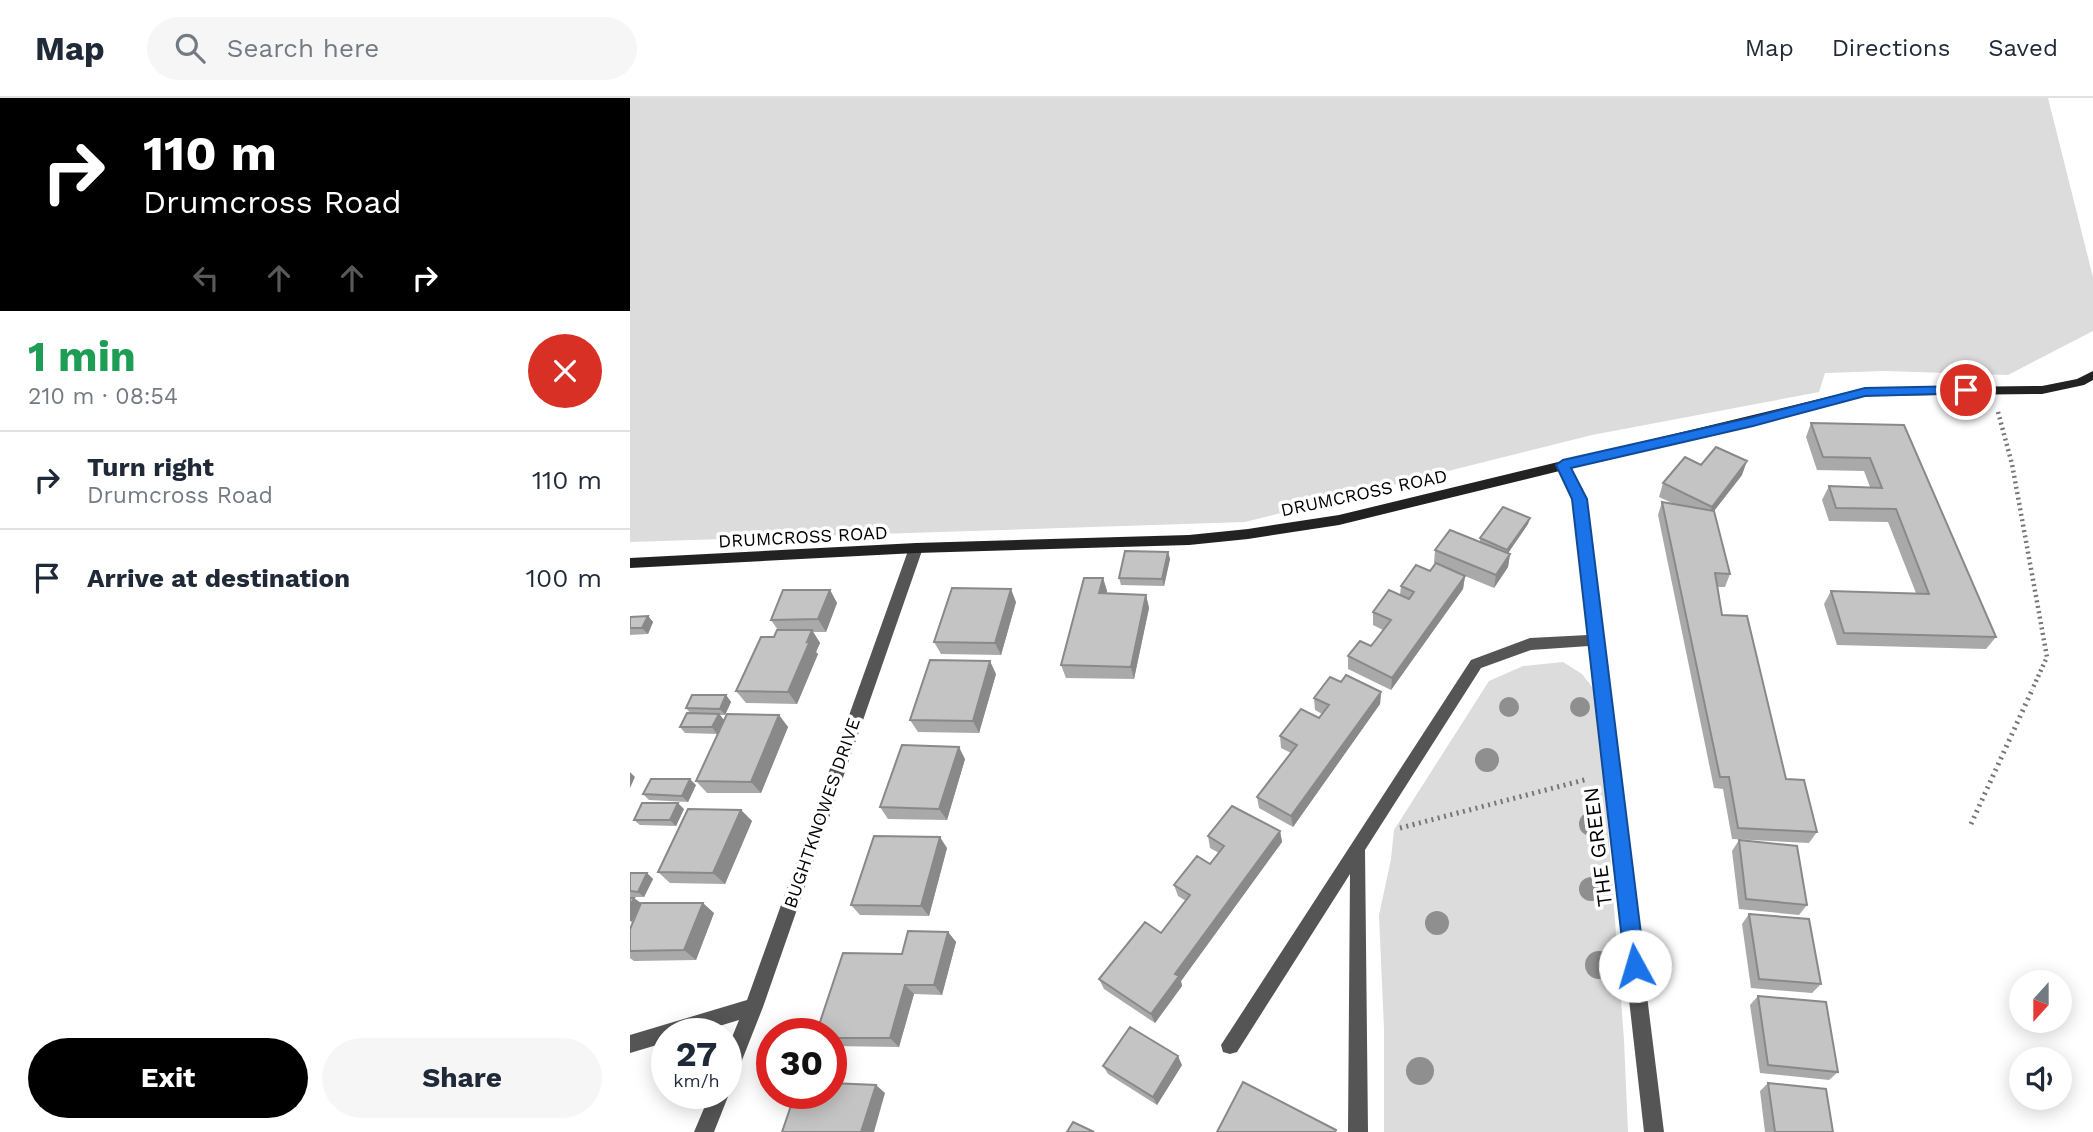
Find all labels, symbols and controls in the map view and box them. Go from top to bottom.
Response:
search box [147,17,637,80]
text: Map [35,29,105,68]
icon: search [171,29,209,67]
text: Search here [227,33,379,63]
text: Map [1745,34,1794,62]
text: Directions [1832,34,1950,62]
text: Saved [1988,34,2058,62]
text: 110 m [143,124,277,182]
icon: right [28,126,119,217]
text: Drumcross Road [143,183,402,221]
icon: left [187,259,225,297]
icon: ahead [260,259,298,297]
icon: ahead [333,259,371,297]
icon: right [406,259,444,297]
text: 1 min [28,332,136,381]
button: close [528,334,602,408]
pin [1936,360,1996,420]
icon: arrive [1947,371,1985,409]
text: 210 m · 08:54 [28,383,178,410]
text: Turn right [87,452,214,482]
icon: right [28,461,66,499]
text: 110 m [532,465,602,495]
street label: DRUMCROSS ROAD [1279,465,1449,520]
text: Drumcross Road [87,482,273,509]
street label: DRUMCROSS ROAD [718,522,888,551]
icon: arrive [28,559,66,597]
text: Arrive at destination [87,563,350,593]
text: 100 m [526,563,602,593]
street label: BUGHTKNOWES DRIVE [779,715,864,911]
street label: THE GREEN [1578,786,1617,908]
position arrow [1598,929,1672,1003]
north arrow [2009,970,2072,1032]
map controls [2009,970,2072,1110]
speed limit sign: 30 [756,1018,847,1109]
text: 27 [676,1033,717,1075]
button: Exit [28,1038,308,1118]
button: Share [322,1038,602,1118]
button: sound [2009,1047,2072,1110]
text: km/h [673,1070,720,1091]

